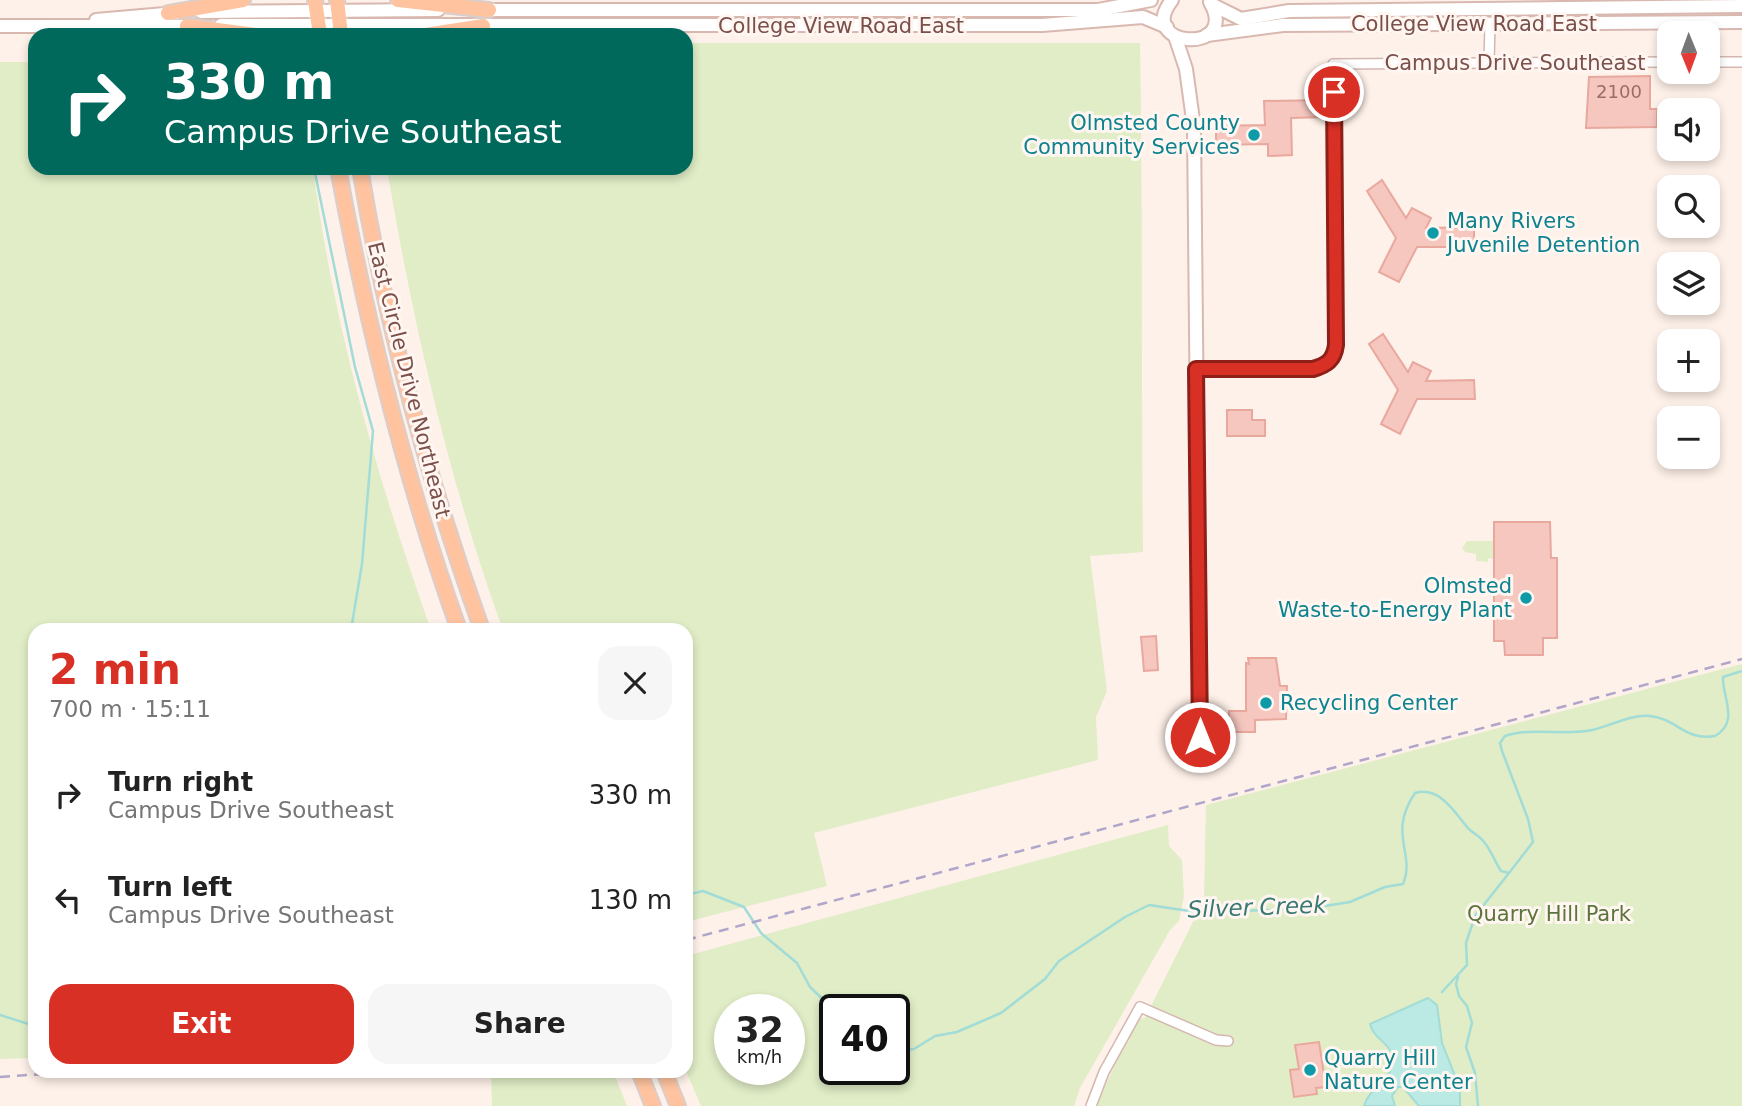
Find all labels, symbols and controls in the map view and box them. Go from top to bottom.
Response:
street label: College View Road East [1351,12,1597,36]
street label: College View Road East [718,14,964,38]
north arrow [1657,21,1720,84]
map controls [1657,21,1720,469]
street label: Campus Drive Southeast [1385,51,1645,75]
text: 330 m [164,54,334,111]
icon: right [49,56,140,147]
pin [1304,62,1364,122]
icon: arrive [1315,73,1353,111]
house number: 2100 [1596,81,1642,102]
button: sound [1657,98,1720,161]
place label: Olmsted County Community Services [1023,111,1240,159]
text: Campus Drive Southeast [164,113,562,151]
marker: Olmsted County Community Services [1246,127,1262,143]
button: search [1657,175,1720,238]
place label: Many Rivers Juvenile Detention [1445,209,1640,257]
marker: Many Rivers Juvenile Detention [1425,225,1441,241]
street label: East Circle Drive Northeast [363,239,455,521]
button: layers [1657,252,1720,315]
button: + [1657,329,1720,392]
button: − [1657,406,1720,469]
place label: Olmsted Waste-to-Energy Plant [1278,574,1512,622]
marker: Olmsted Waste-to-Energy Plant [1518,590,1534,606]
text: 2 min [49,645,181,694]
button: close [598,646,672,720]
place label: Recycling Center [1280,691,1458,715]
marker: Recycling Center [1258,695,1274,711]
text: 700 m · 15:11 [49,696,211,722]
position arrow [1163,700,1237,774]
text: Turn right [108,767,253,797]
icon: right [49,776,87,814]
text: 330 m [589,780,672,810]
text: Campus Drive Southeast [108,797,394,823]
text: Turn left [108,872,232,902]
icon: left [49,881,87,919]
text: 130 m [589,885,672,915]
water label: Silver Creek [1187,892,1329,922]
text: Campus Drive Southeast [108,902,394,928]
park label: Quarry Hill Park [1467,902,1632,926]
button: Exit [49,984,354,1064]
button: Share [368,984,672,1064]
speed limit sign: 40 [819,994,910,1085]
text: 32 [735,1010,784,1050]
text: km/h [737,1046,782,1067]
place label: Quarry Hill Nature Center [1324,1046,1473,1094]
marker: Quarry Hill Nature Center [1302,1062,1318,1078]

